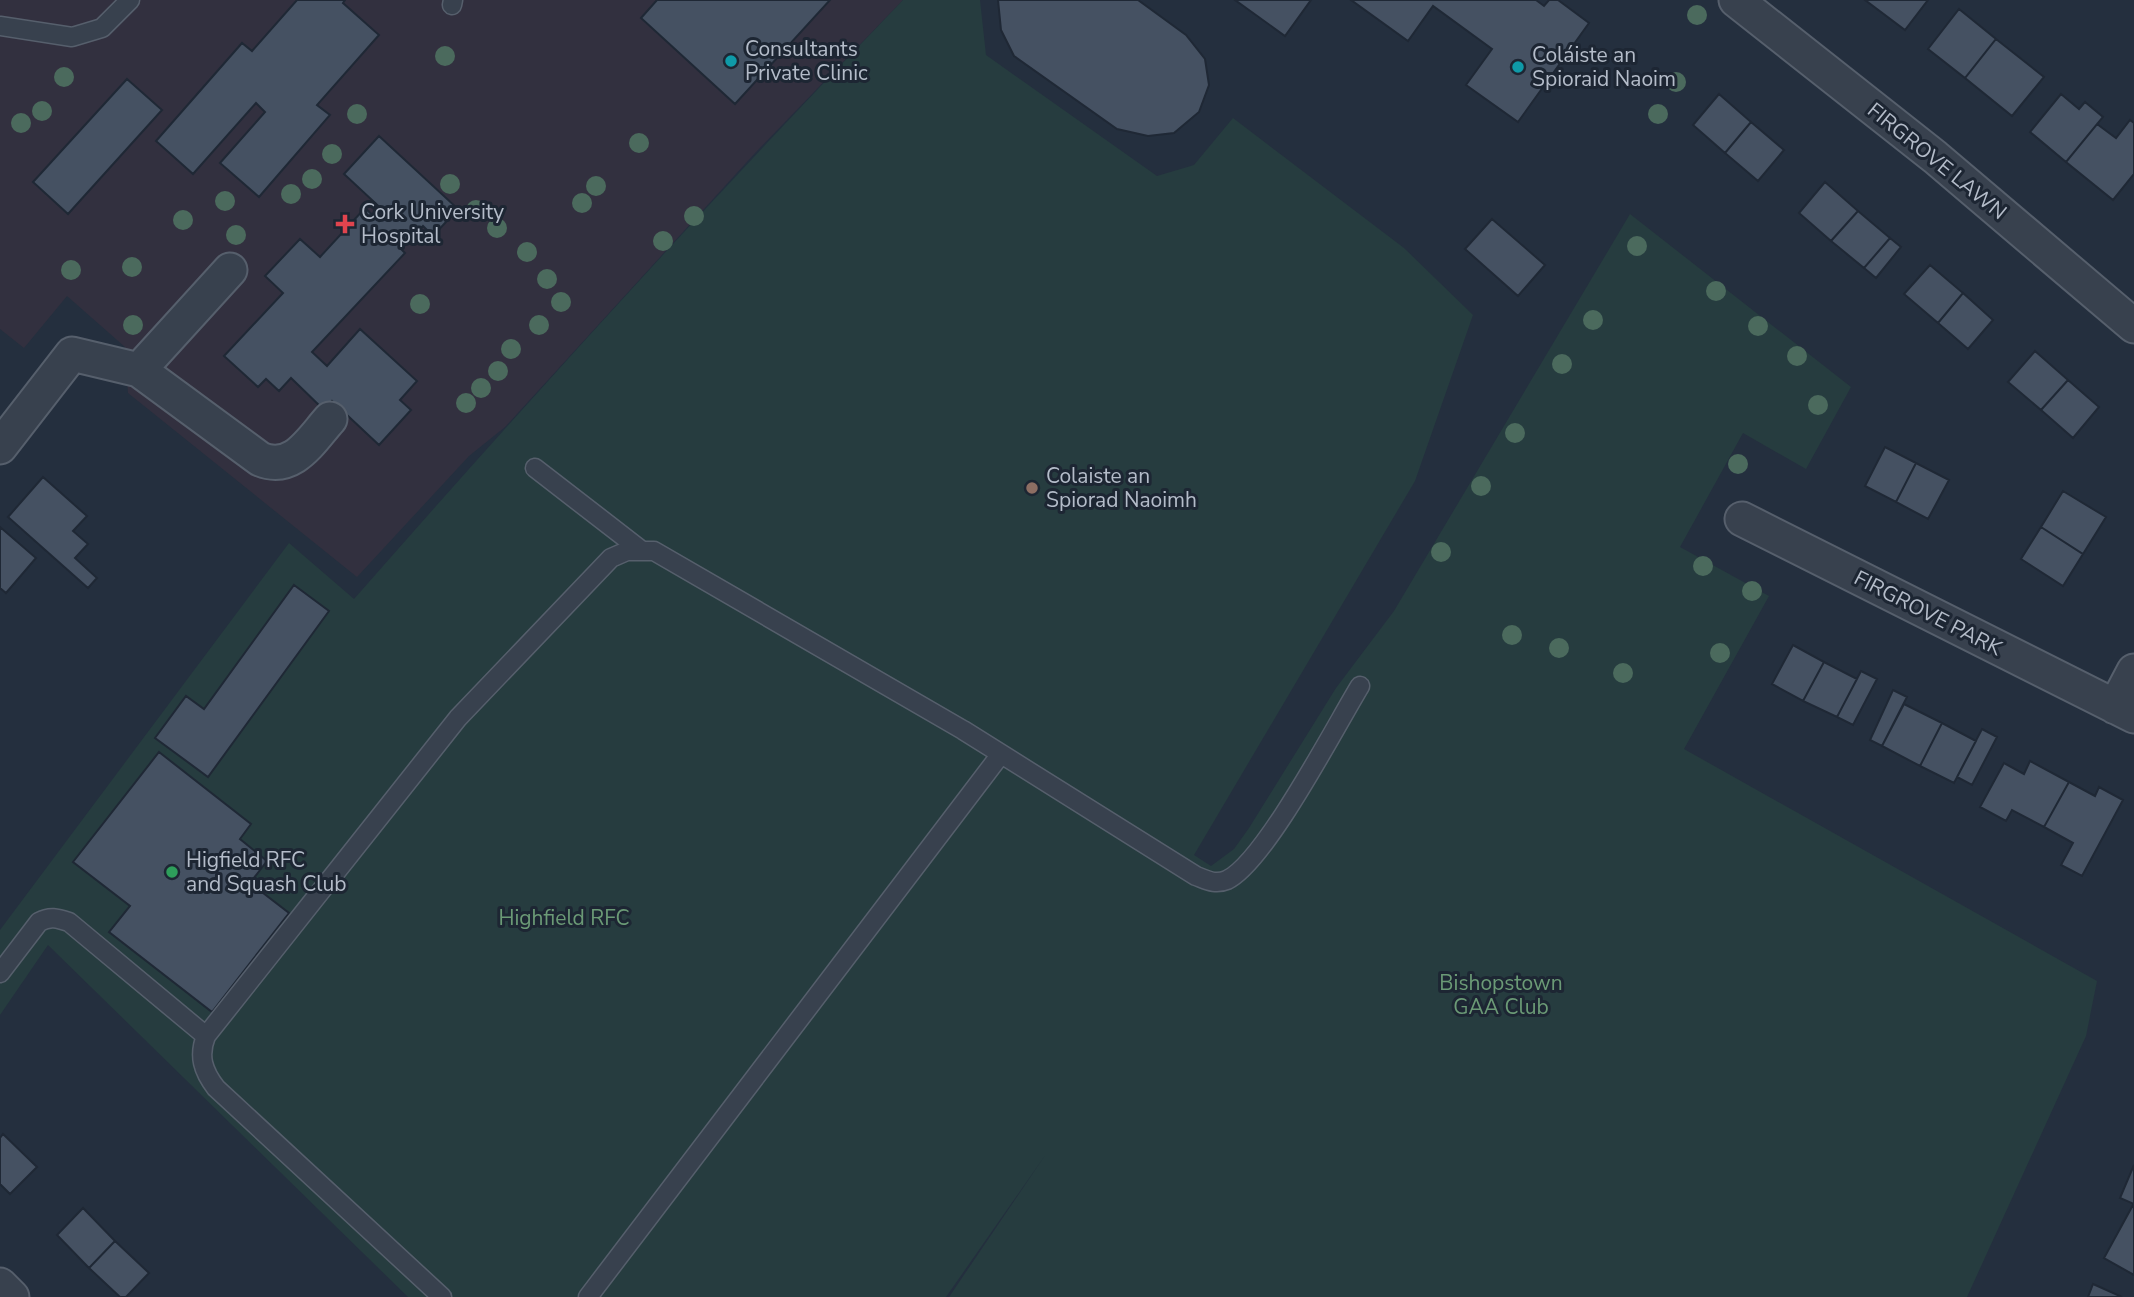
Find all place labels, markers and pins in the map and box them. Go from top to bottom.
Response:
place label: Consultants Private Clinic [745,35,868,87]
place label: Coláiste an Spioraid Naoim [1532,41,1676,93]
marker: Consultants Private Clinic [723,53,739,69]
marker: Coláiste an Spioraid Naoim [1510,59,1526,75]
place label: Cork University Hospital [361,198,504,250]
marker: Cork University Hospital [335,214,355,234]
place label: Colaiste an Spiorad Naoimh [1046,462,1197,514]
marker: Colaiste an Spiorad Naoimh [1024,480,1040,496]
place label: Higfield RFC and Squash Club [186,846,347,898]
marker: Higfield RFC and Squash Club [164,864,180,880]

